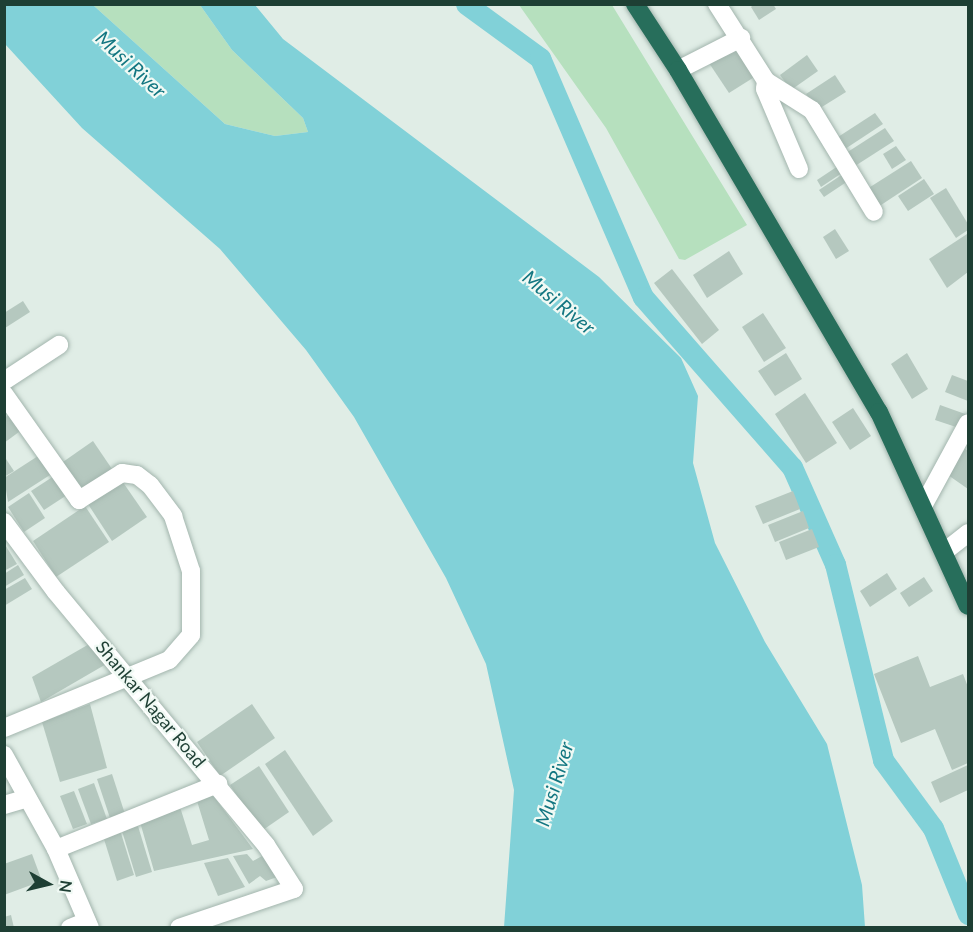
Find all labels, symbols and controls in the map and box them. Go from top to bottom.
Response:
water label: Musi River [91,26,171,102]
water label: Musi River [518,265,600,339]
street label: Shankar Nagar Road [91,636,211,772]
water label: Musi River [530,739,578,829]
north arrow [18,854,78,914]
text: N [56,879,77,894]

